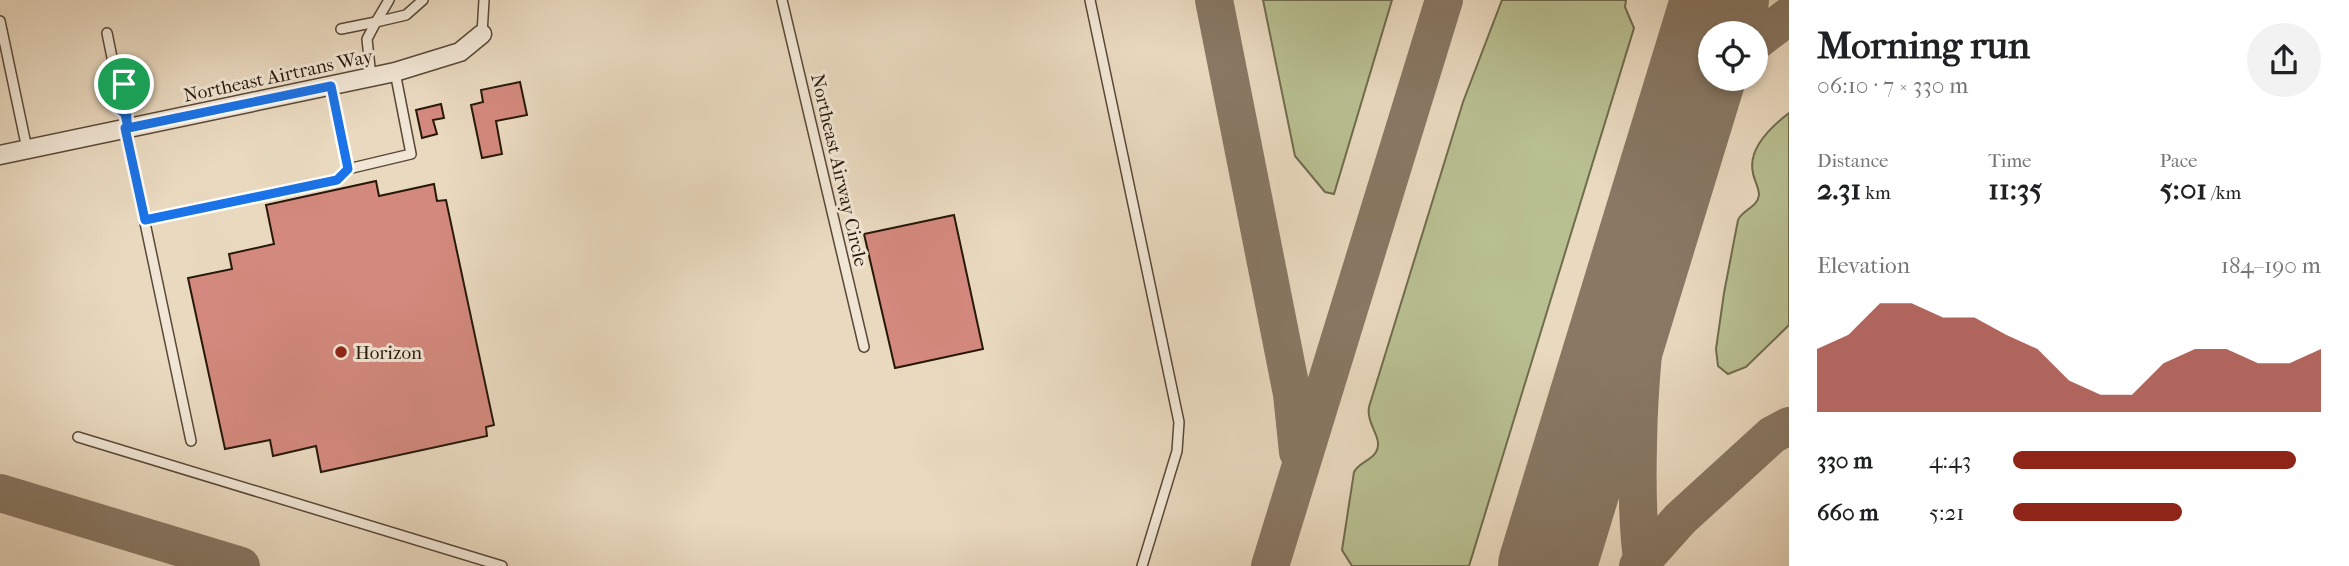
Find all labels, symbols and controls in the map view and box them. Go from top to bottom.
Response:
map controls [1698,21,1768,91]
button: locate [1698,21,1768,91]
text: Morning run [1817,23,2030,68]
button: share [2247,23,2321,97]
street label: Northeast Airtrans Way [182,45,376,107]
pin [94,54,154,114]
icon: arrive [105,65,143,103]
street label: Northeast Airway Circle [806,72,872,269]
text: 06:10 · 7 × 330 m [1817,72,1968,99]
text: Distance [1817,150,1888,172]
text: Time [1988,150,2032,172]
text: Pace [2160,150,2198,172]
text: 2.31 [1817,172,1861,207]
text: 11:35 [1988,172,2042,207]
text: 5:01 [2160,172,2207,207]
text: km [1861,182,1891,204]
text: /km [2207,182,2241,204]
text: Elevation [1817,252,1910,279]
text: 184–190 m [2221,252,2321,279]
place label: Horizon [355,342,422,364]
marker: Horizon [333,344,349,360]
text: 330 m [1817,447,1873,474]
text: 4:43 [1929,447,1971,474]
text: 660 m [1817,499,1879,526]
text: 5:21 [1929,499,1965,526]

